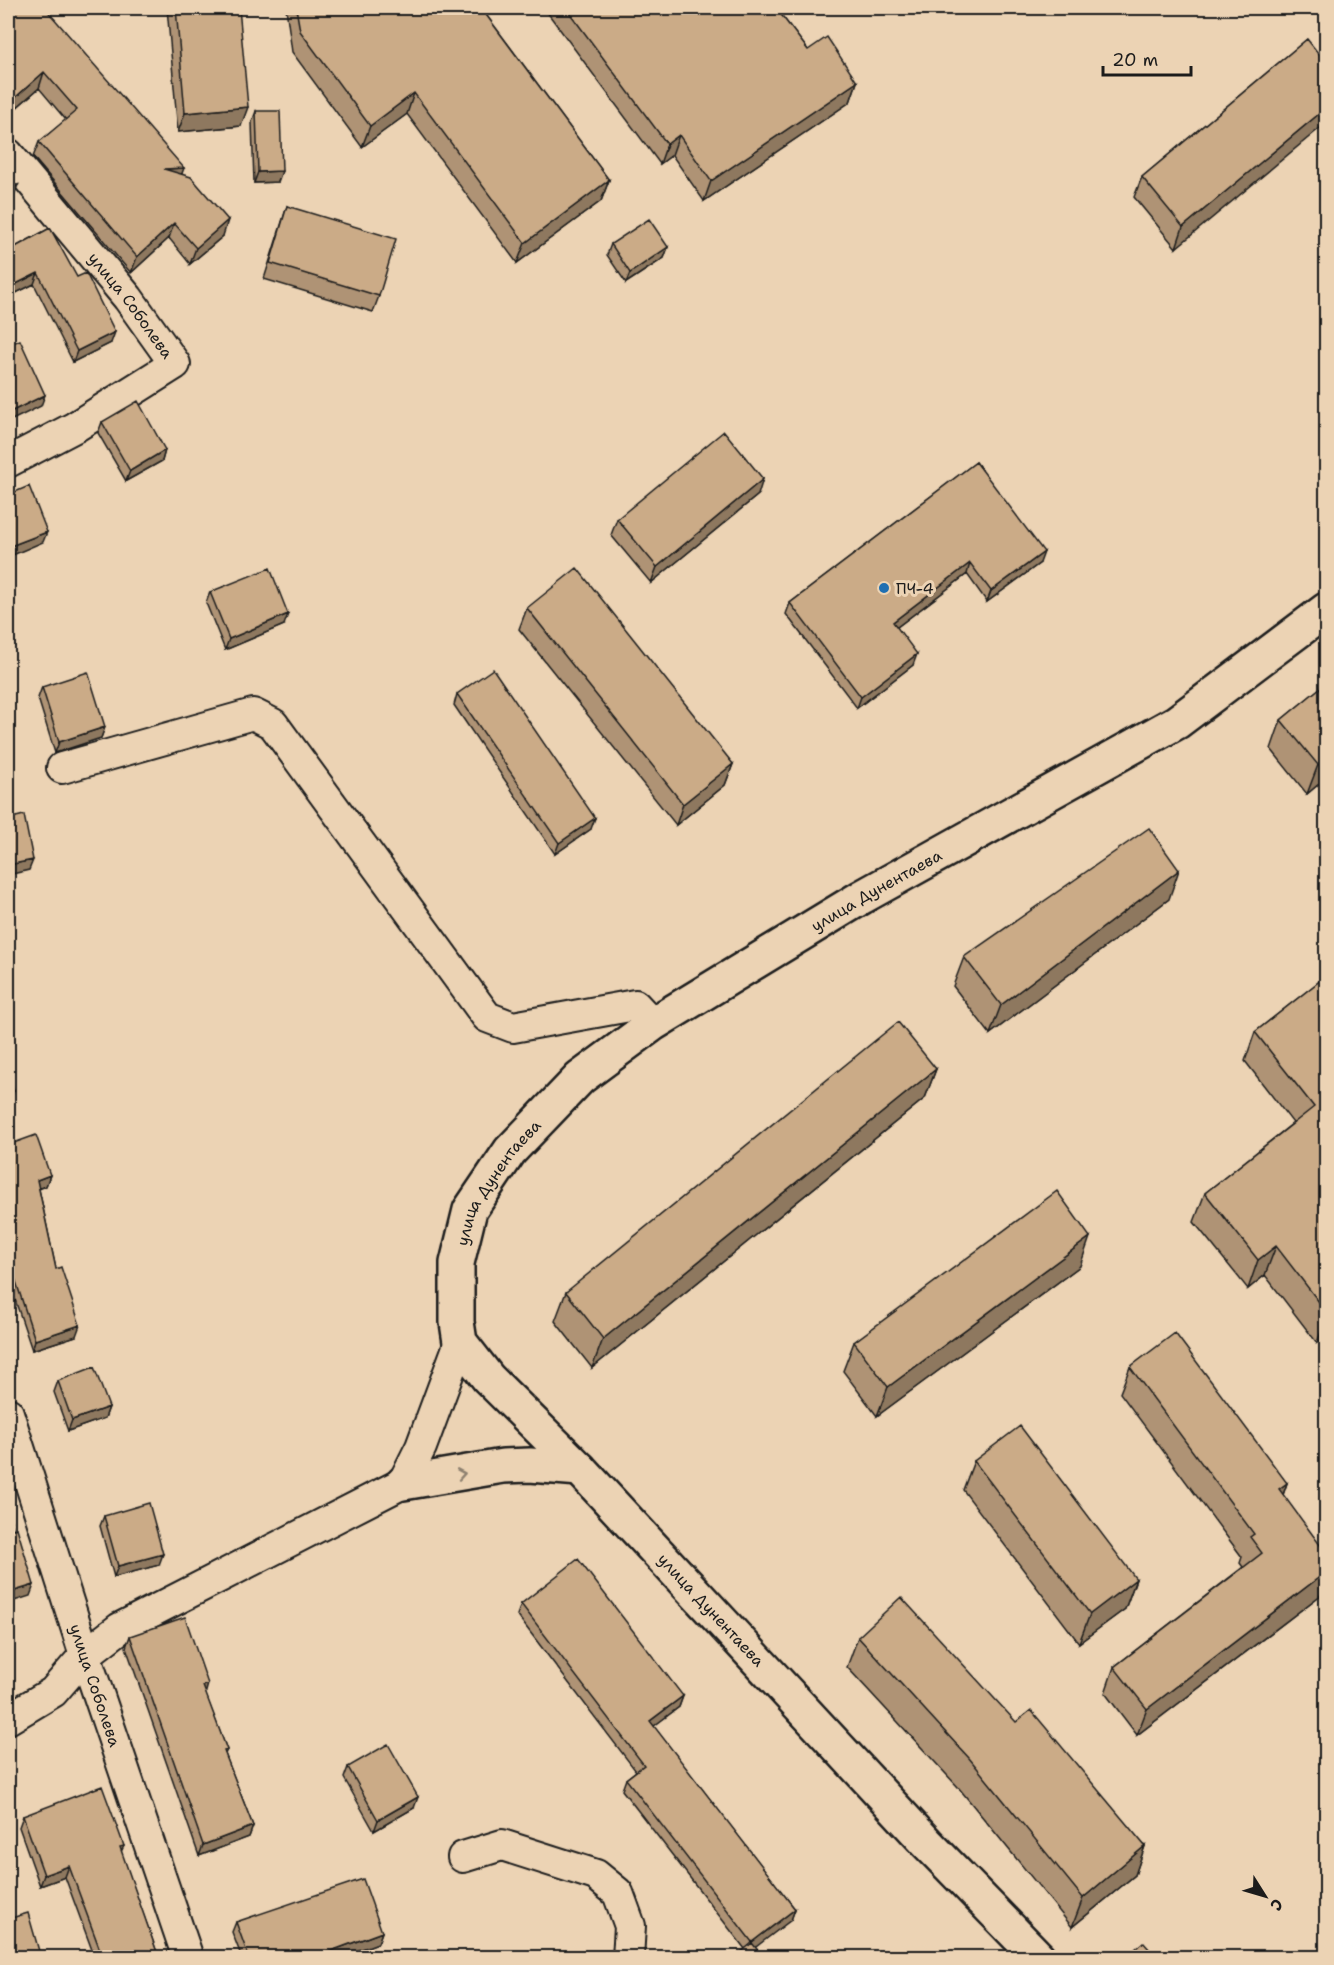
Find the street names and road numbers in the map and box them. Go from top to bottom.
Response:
street label: улица Соболева [84,248,178,363]
street label: улица Дунентаева [807,844,945,936]
street label: улица Дунентаева [451,1115,545,1248]
street label: улица Дунентаева [653,1549,769,1671]
street label: улица Соболева [65,1621,126,1750]

